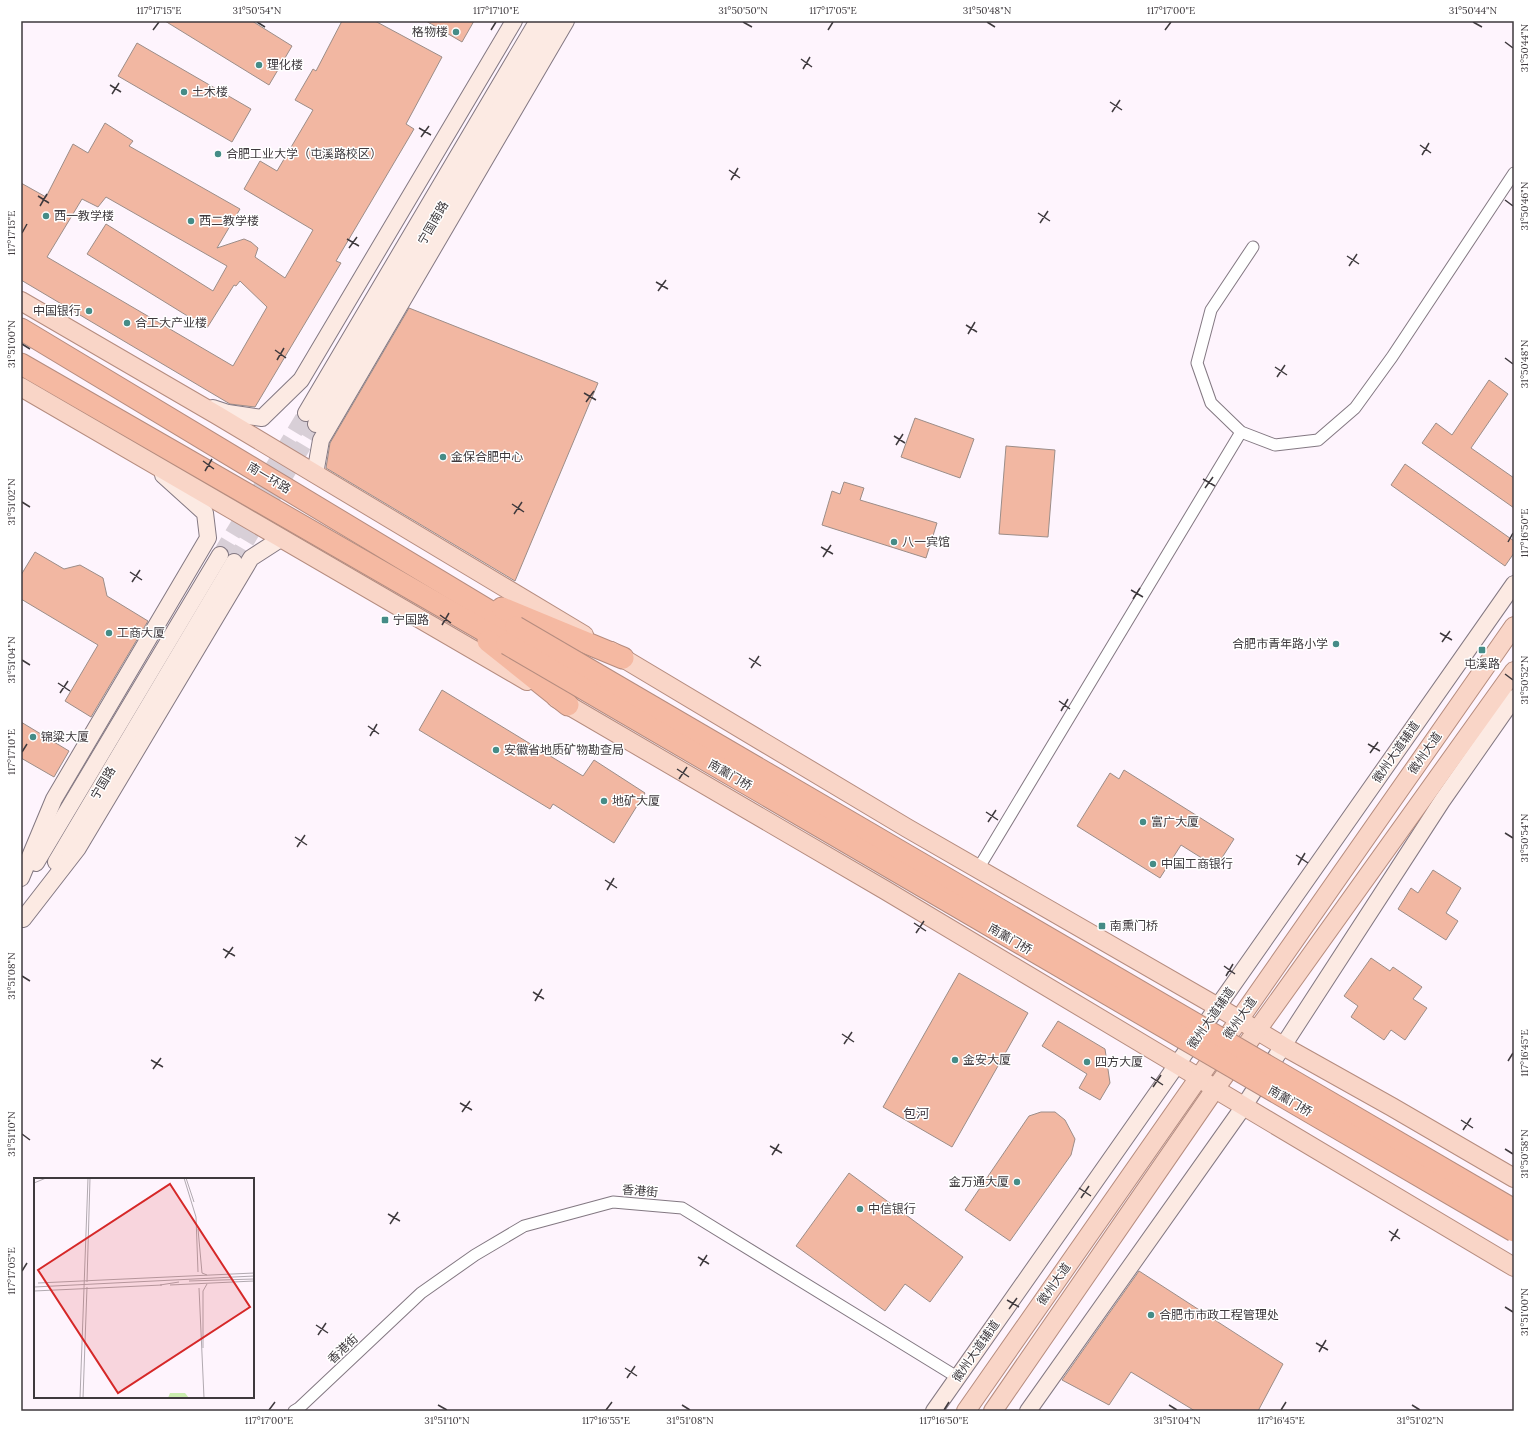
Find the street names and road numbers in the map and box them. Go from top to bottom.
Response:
street label: 宁国南路 [414,198,451,247]
street label: 南一环路 [245,459,294,496]
street label: 徽州大道辅道 [1369,718,1422,786]
street label: 徽州大道 [1405,729,1445,777]
street label: 南薰门桥 [706,756,755,793]
street label: 宁国路 [87,763,118,802]
street label: 南薰门桥 [986,920,1035,957]
street label: 徽州大道辅道 [1184,984,1237,1052]
street label: 徽州大道 [1220,994,1260,1042]
street label: 南薰门桥 [1266,1082,1315,1119]
street label: 香港街 [621,1181,659,1200]
street label: 徽州大道 [1034,1260,1074,1308]
street label: 徽州大道辅道 [949,1317,1002,1385]
street label: 香港街 [324,1331,361,1366]

